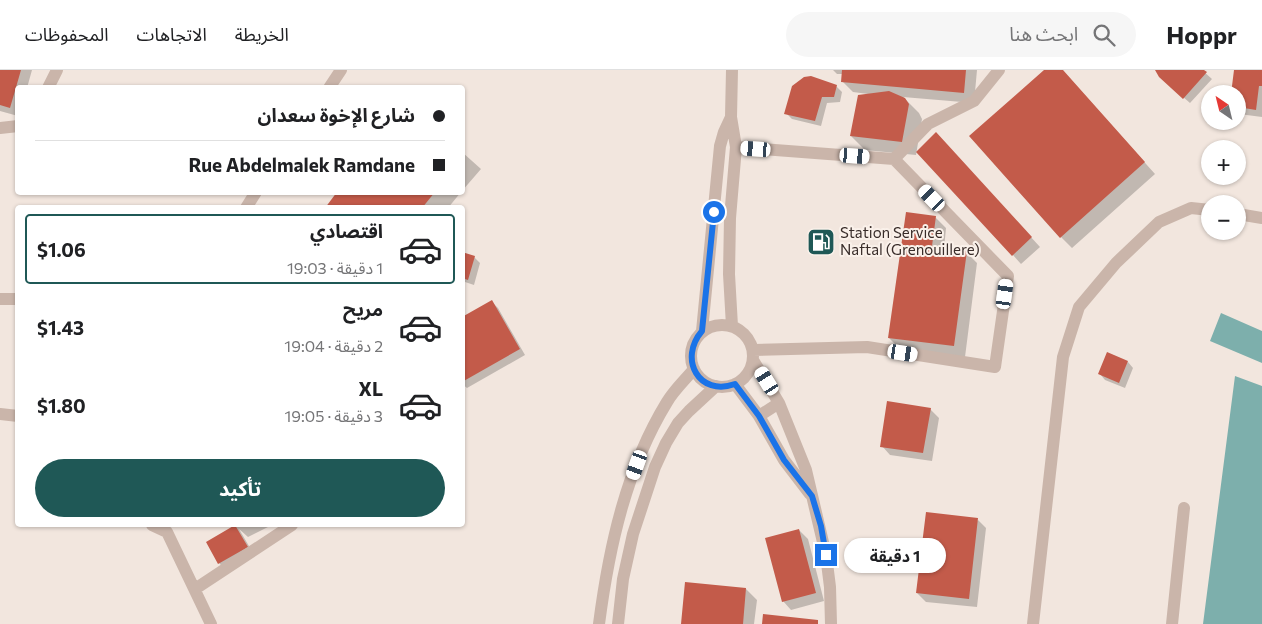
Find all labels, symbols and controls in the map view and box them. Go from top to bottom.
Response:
search box [786,12,1136,57]
text: Hoppr [1166,20,1237,49]
icon: search [1090,21,1118,49]
text: ابحث هنا [1009,22,1078,45]
text: المحفوظات [25,23,109,45]
text: الاتجاهات [137,23,207,45]
text: الخريطة [235,23,289,45]
north arrow [1201,85,1246,130]
map controls [1201,85,1246,240]
text: شارع الإخوة سعدان [257,103,415,126]
car [740,140,771,158]
button: + [1201,140,1246,185]
car [839,147,870,165]
text: Rue Abdelmalek Ramdane [188,153,415,176]
car [916,182,947,214]
button: − [1201,195,1246,240]
route start [703,201,725,223]
text: اقتصادي [310,219,383,242]
place label: Station Service Naftal (Grenouillere) [840,223,980,258]
icon: car [398,227,443,272]
fuel station icon: Station Service Naftal (Grenouillere) [806,227,836,257]
text: $1.06 [37,238,86,261]
text: 1 دقيقة · 19:03 [287,258,383,277]
car [995,278,1014,310]
text: مريح [343,297,383,320]
icon: car [398,305,443,350]
text: $1.43 [37,316,84,339]
text: 2 دقيقة · 19:04 [284,336,383,355]
car [887,343,918,363]
car [752,364,781,398]
text: XL [358,377,383,400]
icon: car [398,383,443,428]
text: $1.80 [37,394,86,417]
text: 3 دقيقة · 19:05 [284,406,383,425]
car [624,448,649,482]
button: تأكيد [35,459,445,517]
callout: 1 دقيقة [844,538,946,572]
route end [815,544,837,566]
text: 1 دقيقة [870,546,920,565]

